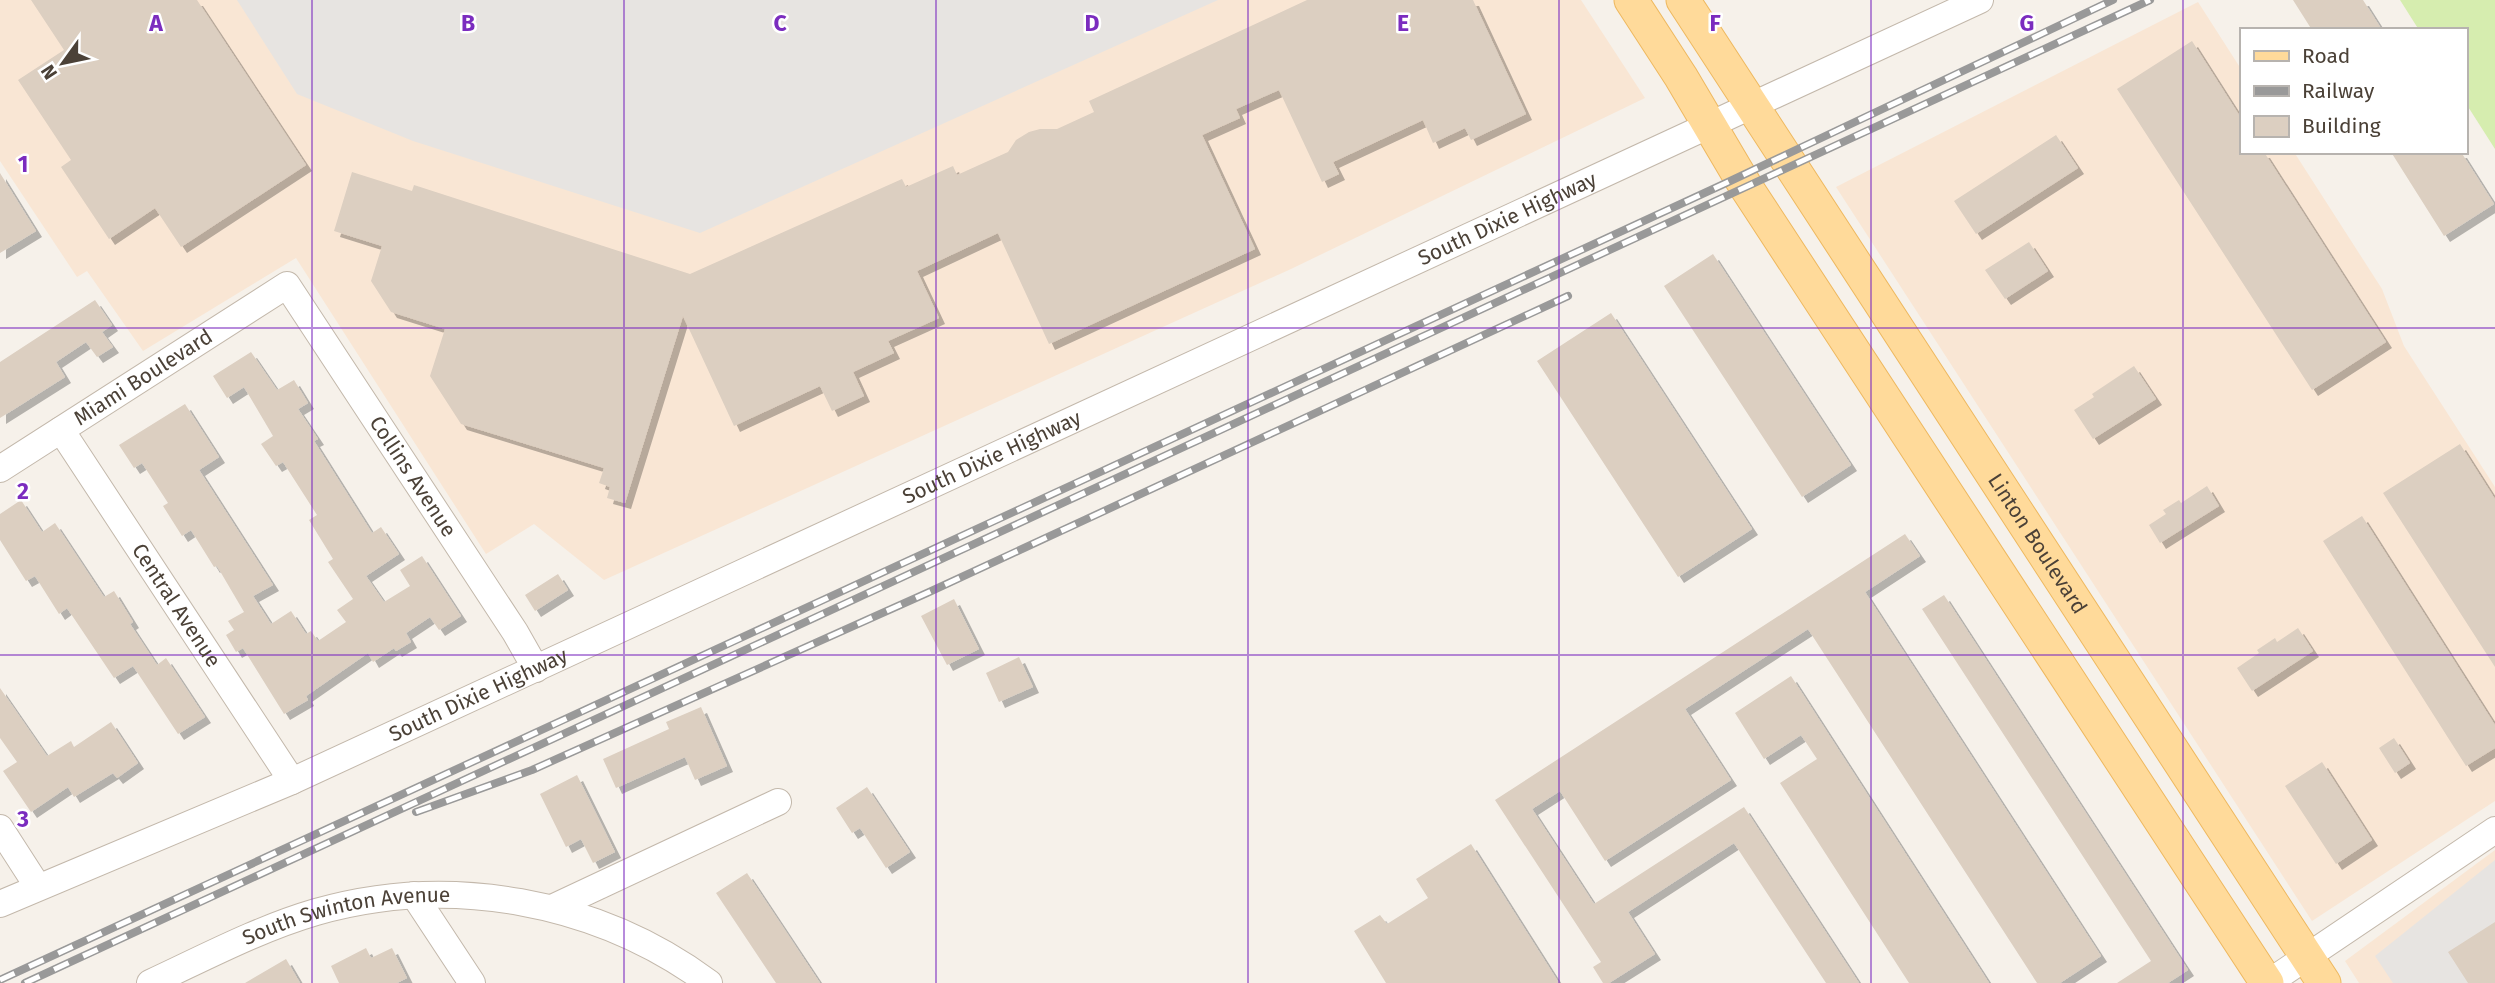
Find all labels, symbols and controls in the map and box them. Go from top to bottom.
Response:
text: A [148,9,163,37]
text: B [461,9,475,37]
text: C [773,9,787,37]
text: D [1085,9,1100,37]
text: E [1397,9,1409,37]
text: F [1709,9,1721,37]
text: G [2020,9,2034,37]
north arrow [28,28,98,98]
legend [2240,28,2467,154]
text: Road [2302,43,2350,69]
text: N [36,60,62,84]
text: Railway [2302,78,2375,104]
text: Building [2302,113,2381,139]
text: 1 [18,150,28,178]
street label: South Dixie Highway [1414,166,1601,271]
street label: Miami Boulevard [69,323,217,431]
street label: South Dixie Highway [898,404,1086,510]
street label: Collins Avenue [364,411,462,542]
street label: Linton Boulevard [1982,469,2093,619]
text: 2 [17,477,29,505]
street label: Central Avenue [126,539,227,672]
street label: South Dixie Highway [385,642,572,747]
text: 3 [16,805,29,833]
street label: South Swinton Avenue [238,882,451,951]

